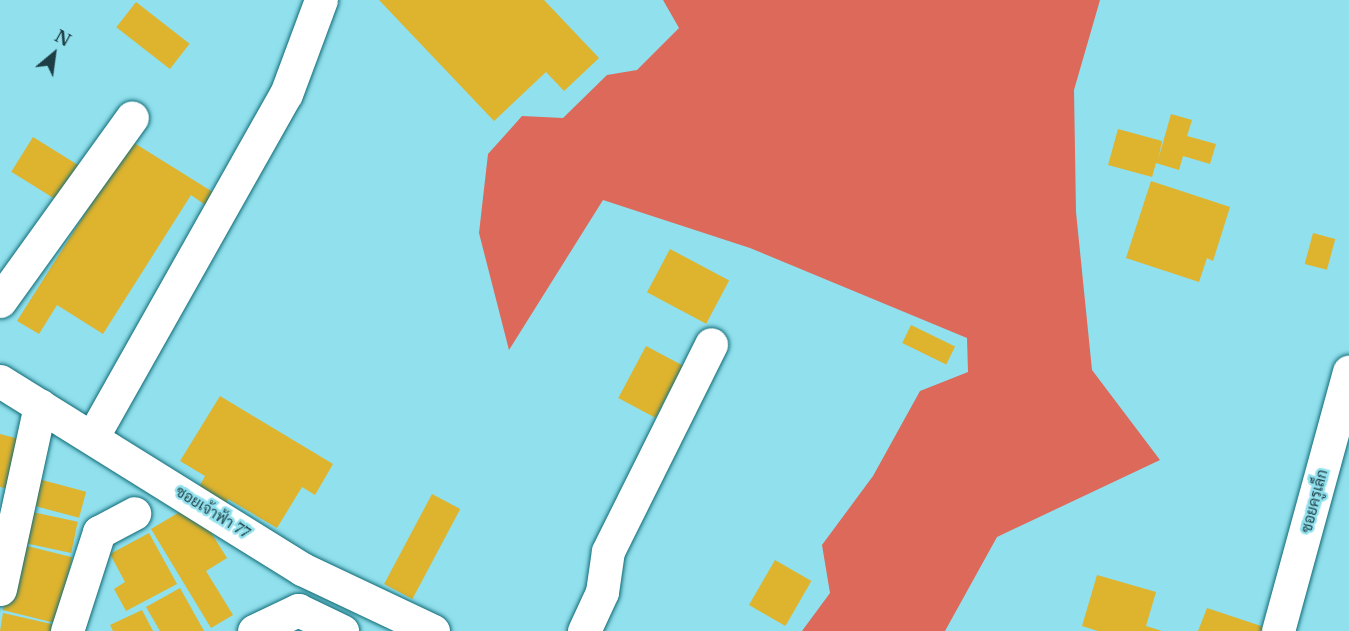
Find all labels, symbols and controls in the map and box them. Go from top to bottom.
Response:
north arrow [24,24,84,84]
text: N [51,26,74,51]
street label: ซอยครูเล็ก [1297,467,1331,535]
street label: ซอยเจ้าฟ้า 77 [172,482,254,542]

